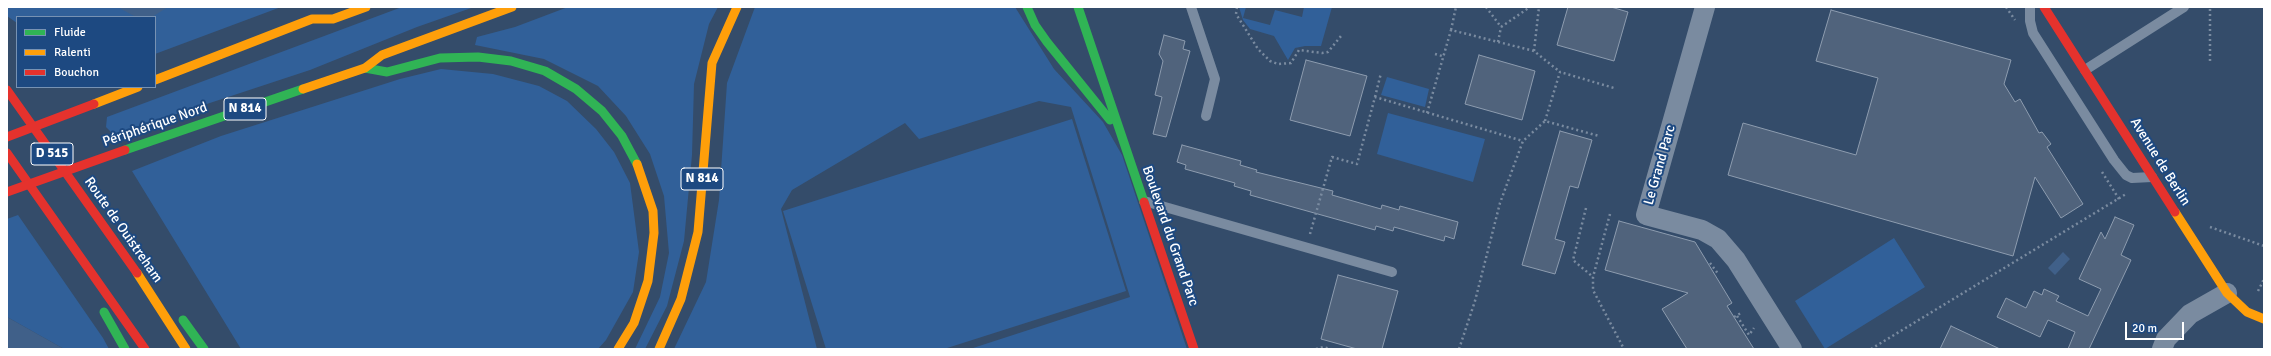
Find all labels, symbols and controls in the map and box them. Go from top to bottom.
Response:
legend [16,16,156,88]
text: Fluide [54,25,86,40]
text: Ralenti [54,45,91,60]
text: Bouchon [54,65,99,80]
road number: N 814 [224,98,266,120]
street label: Périphérique Nord [101,99,209,151]
street label: Avenue de Berlin [2126,115,2194,209]
street label: Le Grand Parc [1641,123,1679,207]
road number: D 515 [31,143,73,165]
street label: Boulevard du Grand Parc [1138,164,1202,308]
road number: N 814 [681,168,723,190]
street label: Route de Ouistreham [80,174,166,286]
scale bar [2127,314,2186,340]
text: 20 m [2132,321,2157,336]

